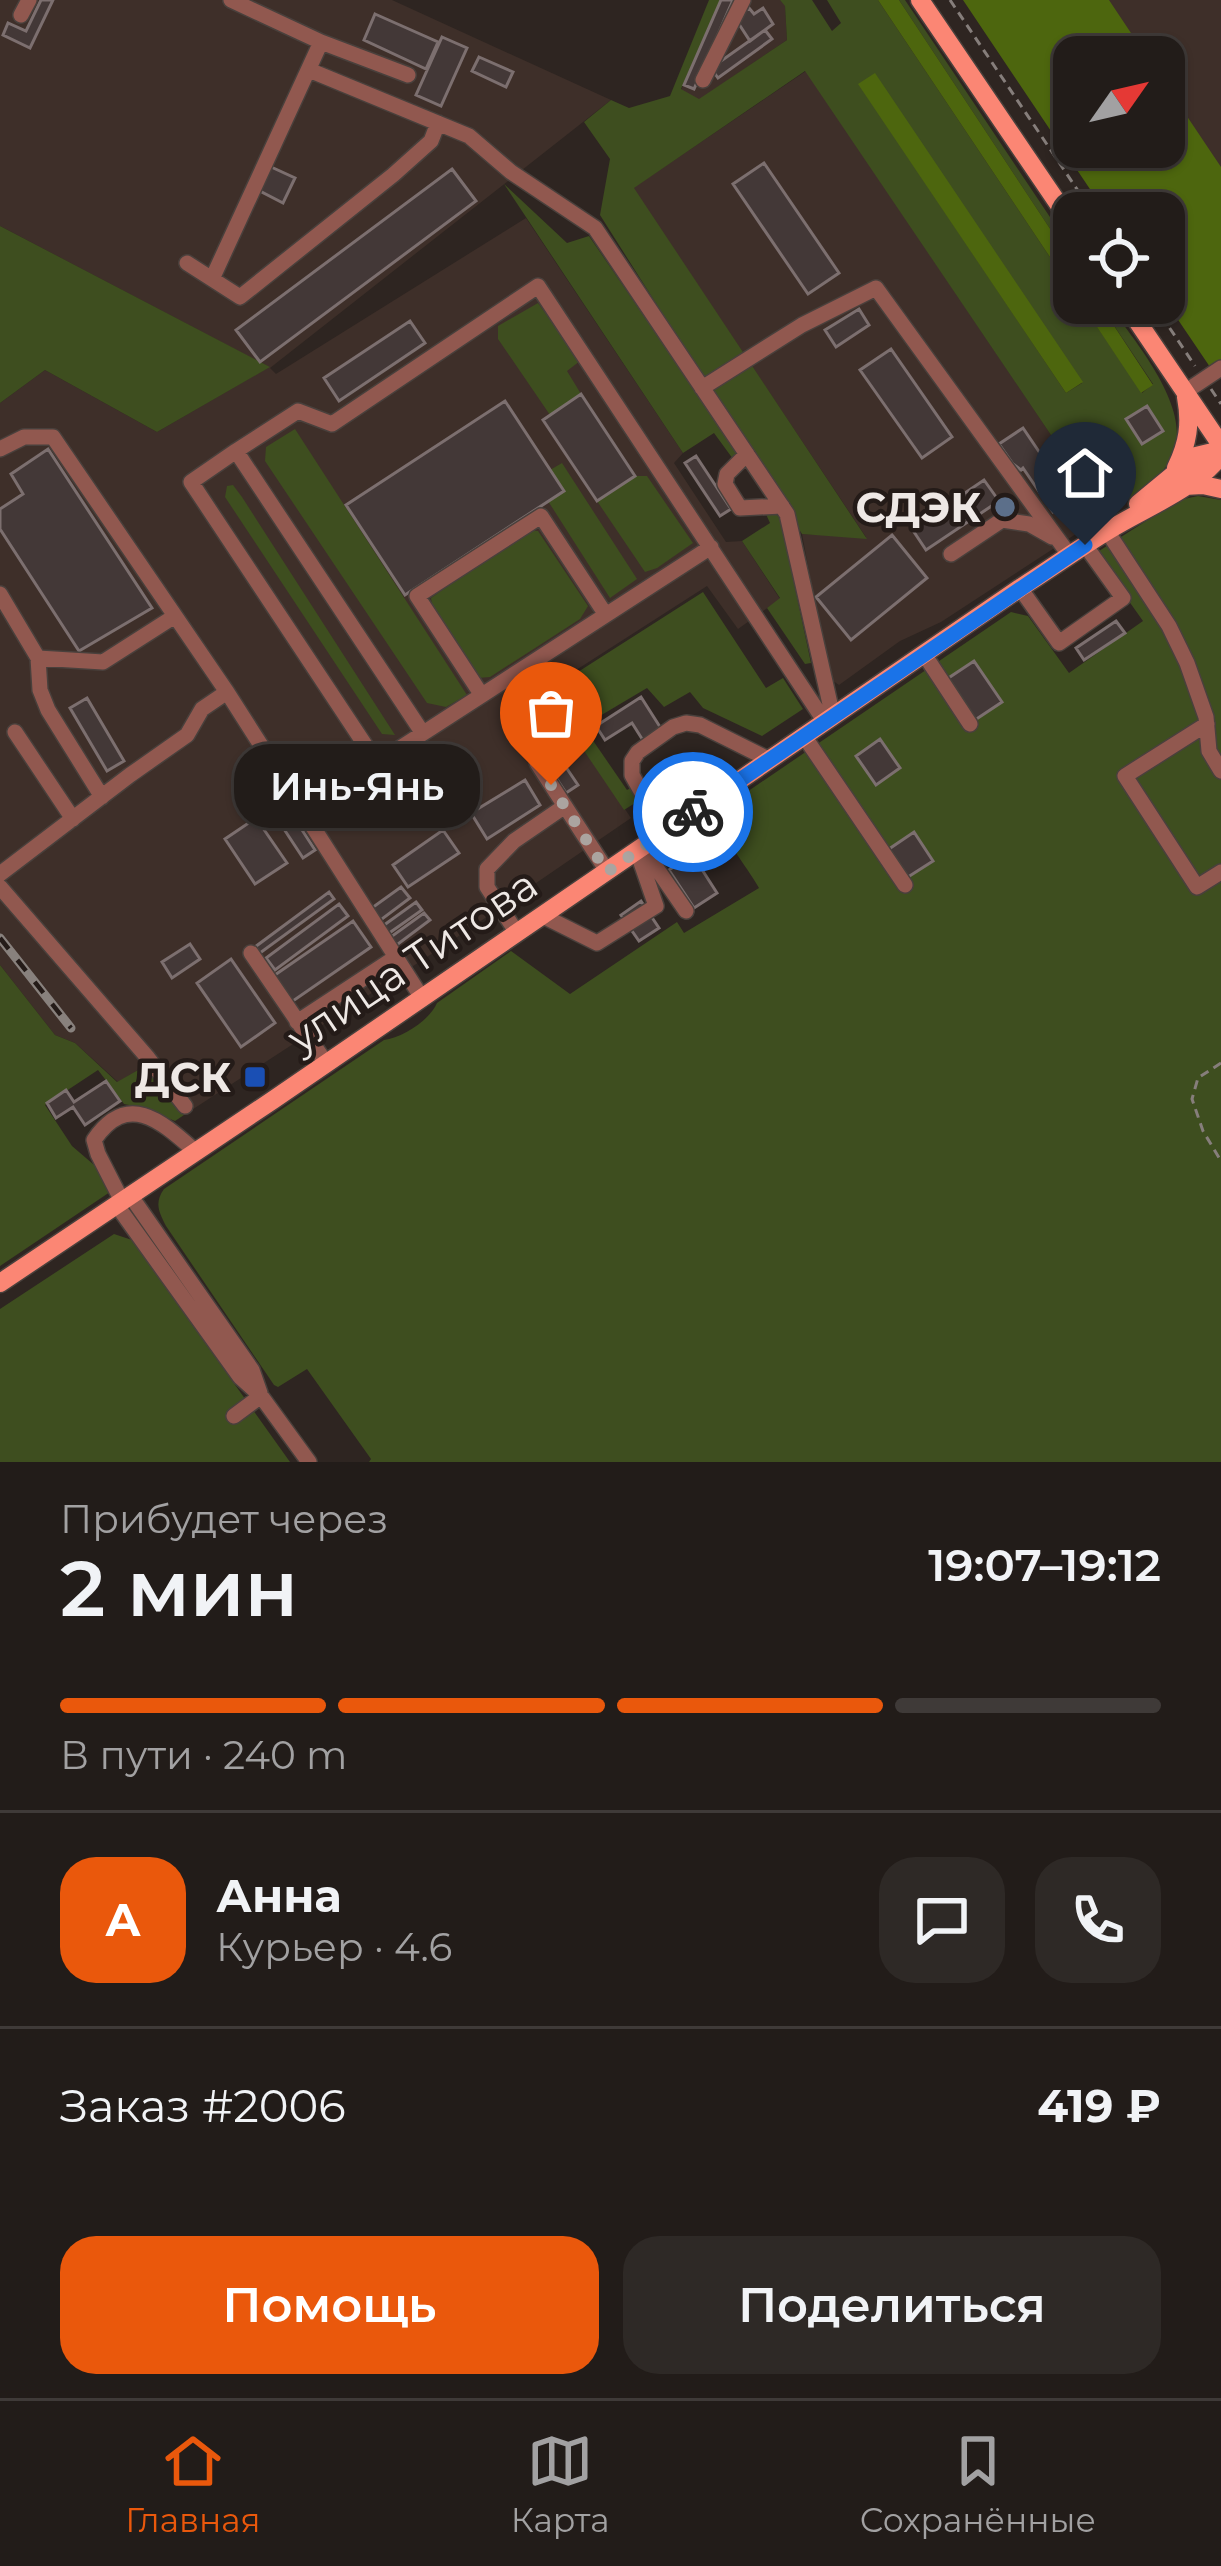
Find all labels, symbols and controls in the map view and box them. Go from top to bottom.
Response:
north arrow [1053,36,1185,168]
map controls [1053,36,1185,324]
button: locate [1053,192,1185,324]
pin [1034,422,1136,545]
icon: home [1052,440,1118,506]
place label: СДЭК [855,481,981,533]
marker: СДЭК [992,494,1018,520]
pin [500,662,602,785]
icon: bag [518,680,584,746]
callout: Инь-Янь [233,743,479,827]
courier [633,752,753,872]
text: Инь-Янь [270,762,444,810]
icon: bike [660,779,726,845]
street label: улица Титова [276,858,547,1064]
place label: ДСК [135,1051,231,1103]
marker: ДСК [242,1064,268,1090]
text: Прибудет через [60,1495,388,1543]
text: 19:07–19:12 [928,1537,1161,1592]
text: 2 мин [60,1540,298,1636]
text: В пути · 240 m [60,1731,347,1779]
button: chat [879,1857,1005,1983]
button: phone [1035,1857,1161,1983]
text: Анна [216,1868,342,1923]
text: А [105,1892,141,1947]
text: Курьер · 4.6 [216,1923,452,1971]
text: Заказ #2006 [60,2078,346,2133]
text: 419 ₽ [1037,2078,1161,2133]
button: Помощь [60,2236,599,2374]
button: Поделиться [623,2236,1161,2374]
tab: Главная [125,2428,261,2540]
tab: Карта [511,2428,610,2540]
tab: Сохранённые [860,2428,1096,2540]

